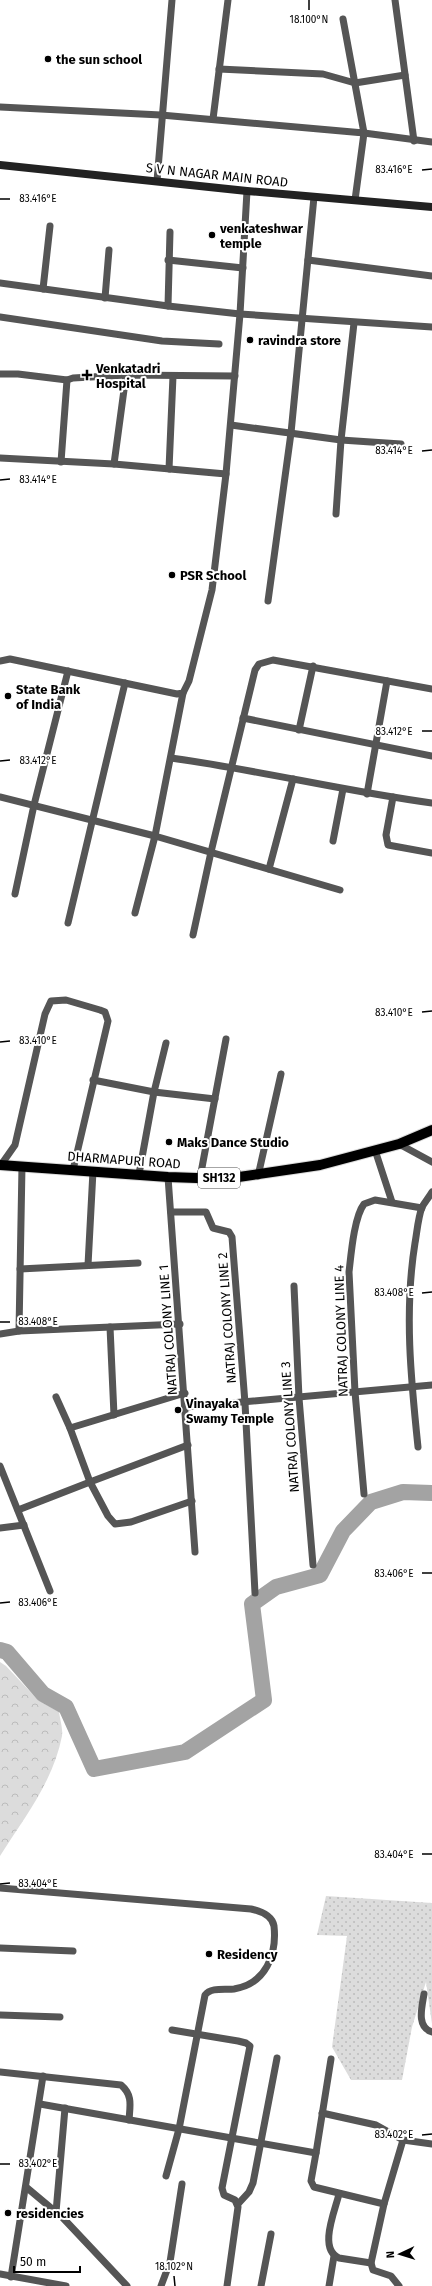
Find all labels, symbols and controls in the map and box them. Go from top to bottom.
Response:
text: 18.100°N [290,14,328,26]
place label: the sun school [56,52,142,67]
marker: the sun school [43,54,53,64]
street label: S V N NAGAR MAIN ROAD [145,160,289,190]
text: 83.416°E [375,164,413,176]
text: 83.416°E [19,193,57,205]
place label: venkateshwar temple [219,221,304,251]
marker: venkateshwar temple [207,230,217,240]
place label: ravindra store [258,333,341,348]
marker: ravindra store [245,335,255,345]
place label: Venkatadri Hospital [95,361,161,391]
marker: Venkatadri Hospital [81,369,93,381]
text: 83.414°E [375,445,413,457]
text: 83.414°E [19,474,57,486]
place label: PSR School [180,568,246,583]
marker: PSR School [167,570,177,580]
place label: State Bank of India [16,682,81,712]
marker: State Bank of India [3,691,13,701]
text: 83.412°E [375,726,413,738]
text: 83.412°E [19,755,57,767]
text: 83.410°E [375,1007,413,1019]
text: 83.410°E [19,1035,57,1047]
place label: Maks Dance Studio [177,1135,289,1150]
marker: Maks Dance Studio [164,1137,174,1147]
street label: DHARMAPURI ROAD [67,1149,181,1171]
road number: SH132 [198,1168,240,1188]
street label: NATRAJ COLONY LINE 2 [215,1252,239,1384]
street label: NATRAJ COLONY LINE 1 [156,1264,180,1396]
street label: NATRAJ COLONY LINE 4 [331,1265,351,1397]
text: 83.408°E [374,1287,414,1299]
text: 83.408°E [18,1316,58,1328]
street label: NATRAJ COLONY LINE 3 [278,1361,302,1493]
place label: Vinayaka Swamy Temple [185,1396,274,1426]
marker: Vinayaka Swamy Temple [173,1405,183,1415]
text: 83.406°E [374,1568,414,1580]
text: 83.406°E [18,1597,58,1609]
text: 83.404°E [374,1849,414,1861]
text: 83.404°E [18,1878,58,1890]
place label: Residency [217,1947,278,1962]
marker: Residency [204,1949,214,1959]
text: 83.402°E [375,2129,413,2141]
text: 83.402°E [19,2158,57,2170]
place label: residencies [16,2206,84,2221]
marker: residencies [3,2208,13,2218]
north arrow [380,2234,420,2274]
scale bar [14,2248,80,2274]
text: N [384,2251,397,2259]
text: 50 m [20,2255,46,2269]
text: 18.102°N [155,2261,193,2273]

